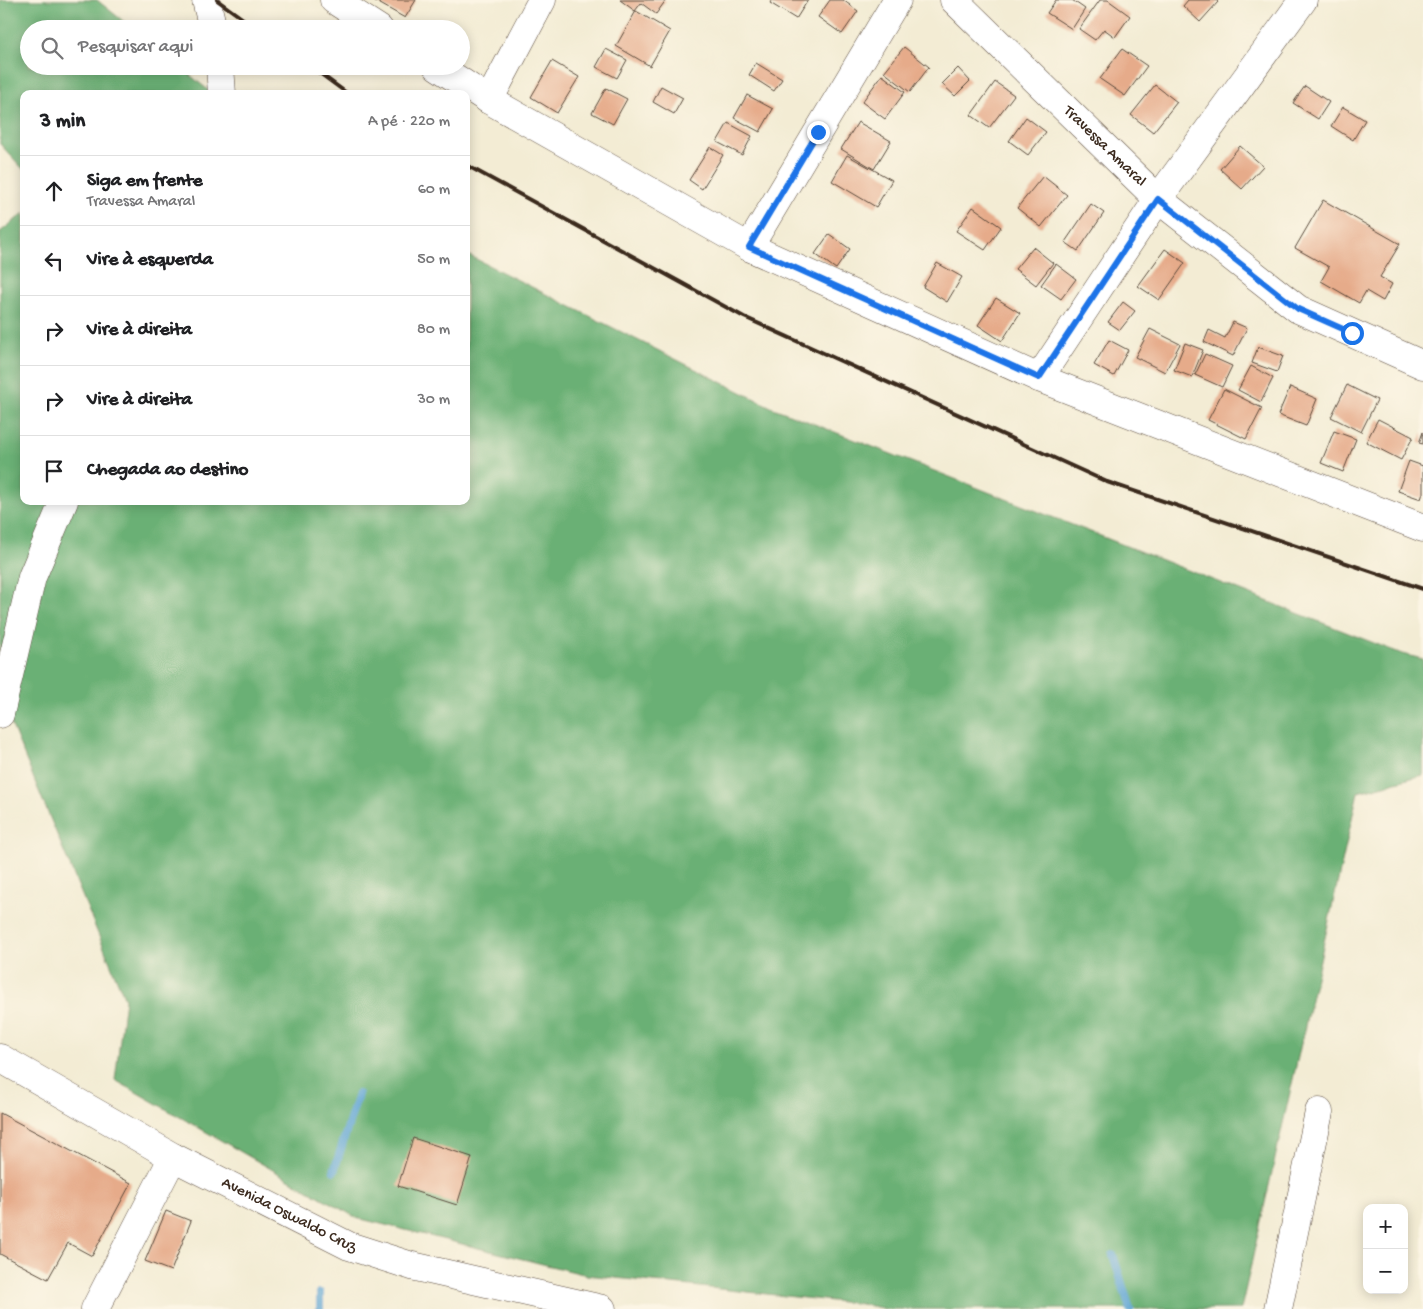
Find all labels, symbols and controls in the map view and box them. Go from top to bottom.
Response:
search box [20,20,470,75]
icon: search [38,34,66,62]
text: Pesquisar aqui [78,36,193,59]
street label: Travessa Amaral [1058,101,1150,191]
text: 3 min [40,110,85,135]
text: A pé · 220 m [368,113,450,132]
route end [807,121,830,144]
text: Siga em frente [87,170,203,193]
icon: ahead [40,177,68,205]
text: 60 m [418,181,450,200]
text: Travessa Amaral [87,193,195,212]
icon: left [40,247,68,275]
text: Vire à esquerda [87,249,213,272]
text: 50 m [417,251,450,270]
icon: right [40,317,68,345]
text: Vire à direita [87,319,192,342]
text: 80 m [417,321,450,340]
route start [1341,322,1364,345]
icon: right [40,387,68,415]
text: Vire à direita [87,389,192,412]
text: 30 m [417,391,450,410]
icon: arrive [40,457,68,485]
text: Chegada ao destino [87,459,248,482]
street label: Avenida Oswaldo Cruz [218,1173,359,1257]
map controls [1363,1204,1408,1294]
button: + [1363,1204,1408,1249]
button: − [1363,1249,1408,1294]

